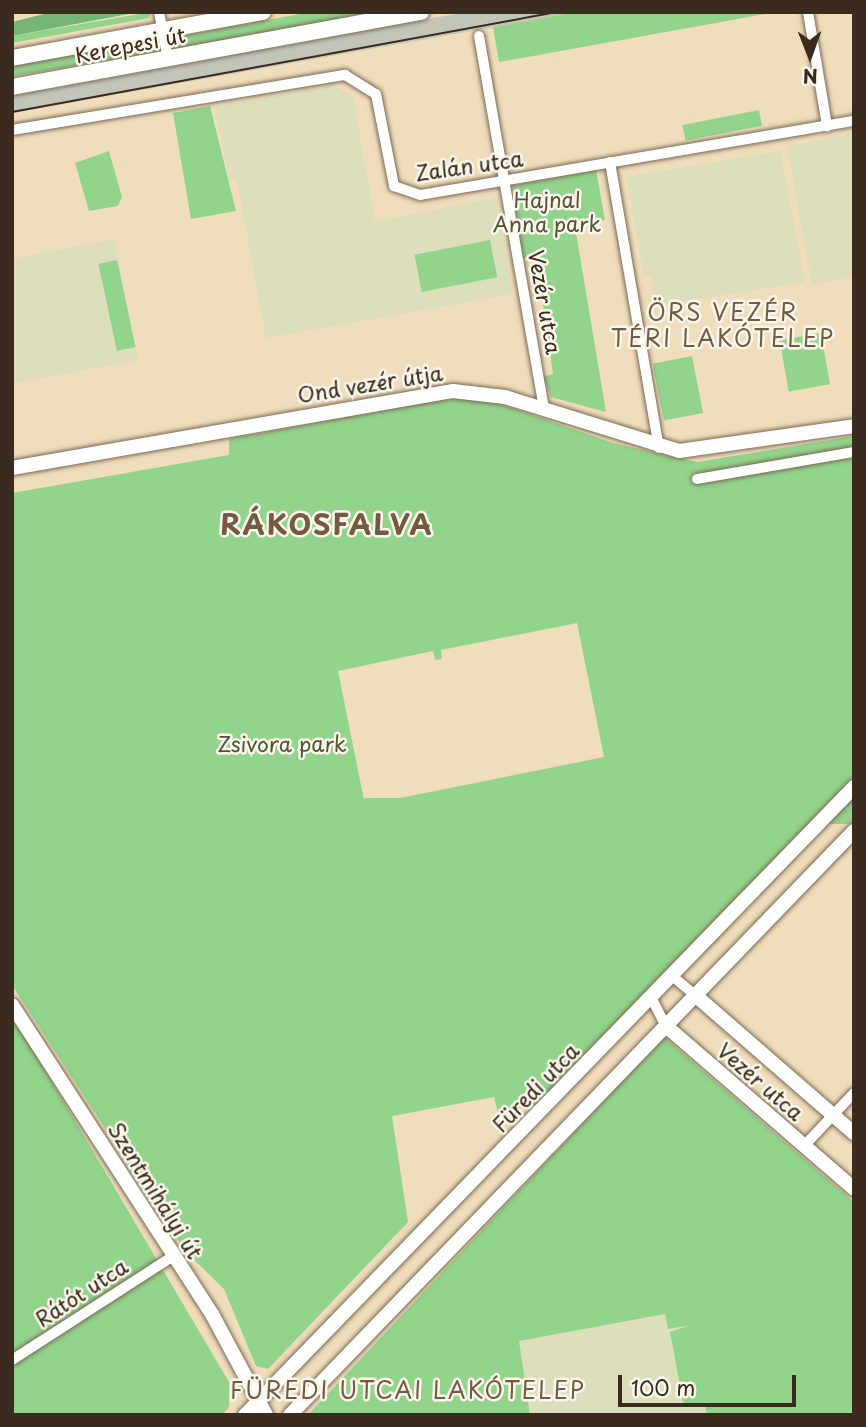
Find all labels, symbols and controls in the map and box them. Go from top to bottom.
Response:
street label: Kerepesi út [72,21,188,67]
north arrow [775,21,845,91]
text: N [803,63,818,91]
street label: Zalán utca [413,145,525,185]
park label: Hajnal Anna park [493,186,601,236]
street label: Vezér utca [524,247,568,357]
district label: ÖRS VEZÉR TÉRI LAKÓTELEP [614,298,832,352]
street label: Ond vezér útja [295,359,445,407]
district label: RÁKOSFALVA [222,507,432,541]
park label: Zsivora park [218,730,346,756]
street label: Füredi utca [486,1037,584,1137]
street label: Vezér utca [713,1037,809,1125]
street label: Szentmihályi út [104,1117,208,1263]
street label: Rátót utca [29,1252,133,1332]
scale bar [621,1360,800,1404]
text: 100 m [631,1371,695,1403]
district label: FÜREDI UTCAI LAKÓTELEP [234,1376,582,1404]

